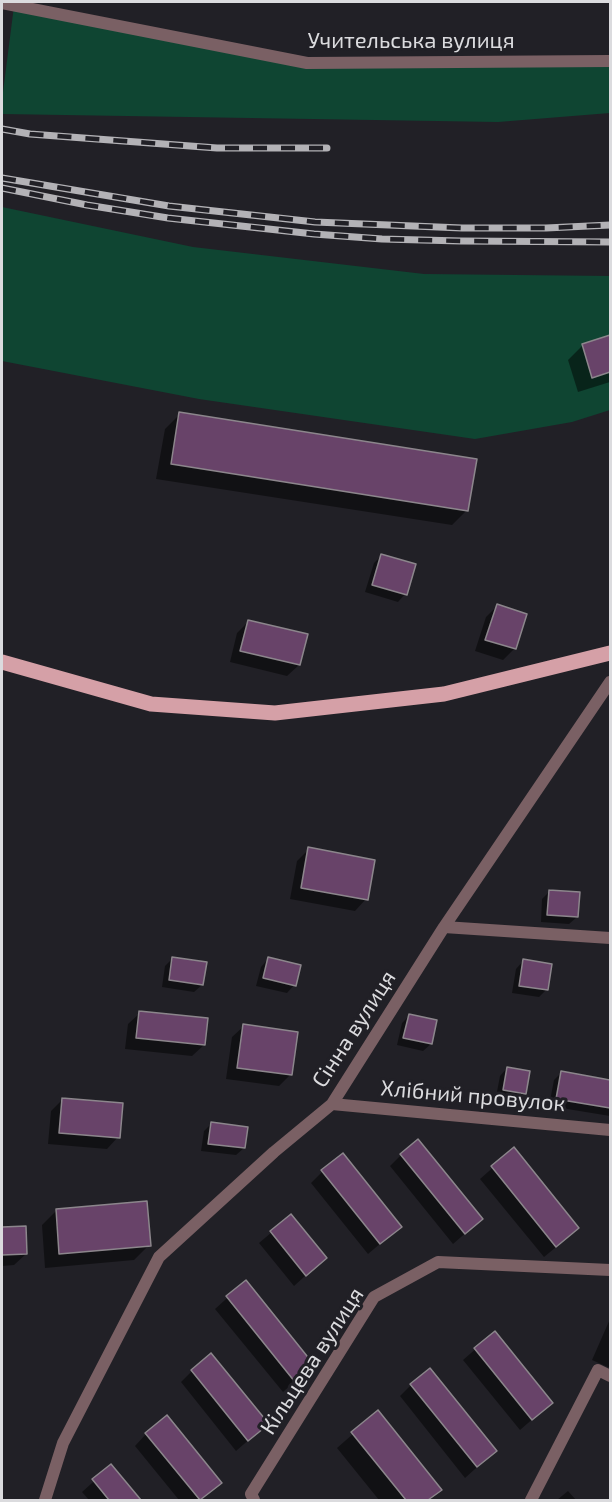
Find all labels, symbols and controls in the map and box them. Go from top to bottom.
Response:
street label: Учительська вулиця [307,28,515,54]
street label: Сінна вулиця [306,966,402,1092]
street label: Хлібний провулок [380,1075,566,1117]
street label: Кільцева вулиця [255,1283,369,1439]

